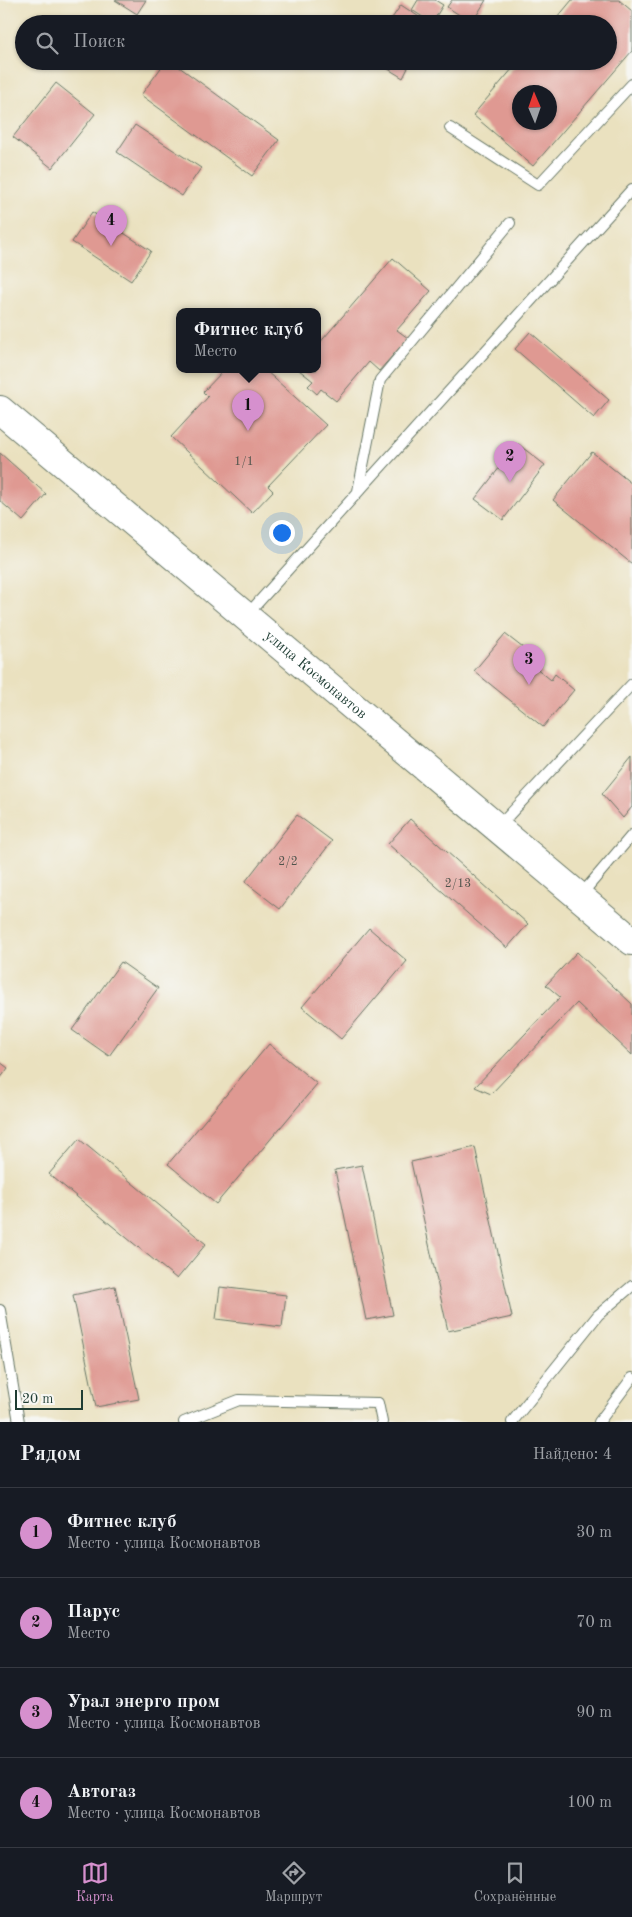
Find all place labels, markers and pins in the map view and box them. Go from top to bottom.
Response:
pin: 4 [95,205,127,246]
pin: 1 [232,390,264,431]
pin: 2 [494,441,526,482]
pin: 3 [513,644,545,685]

